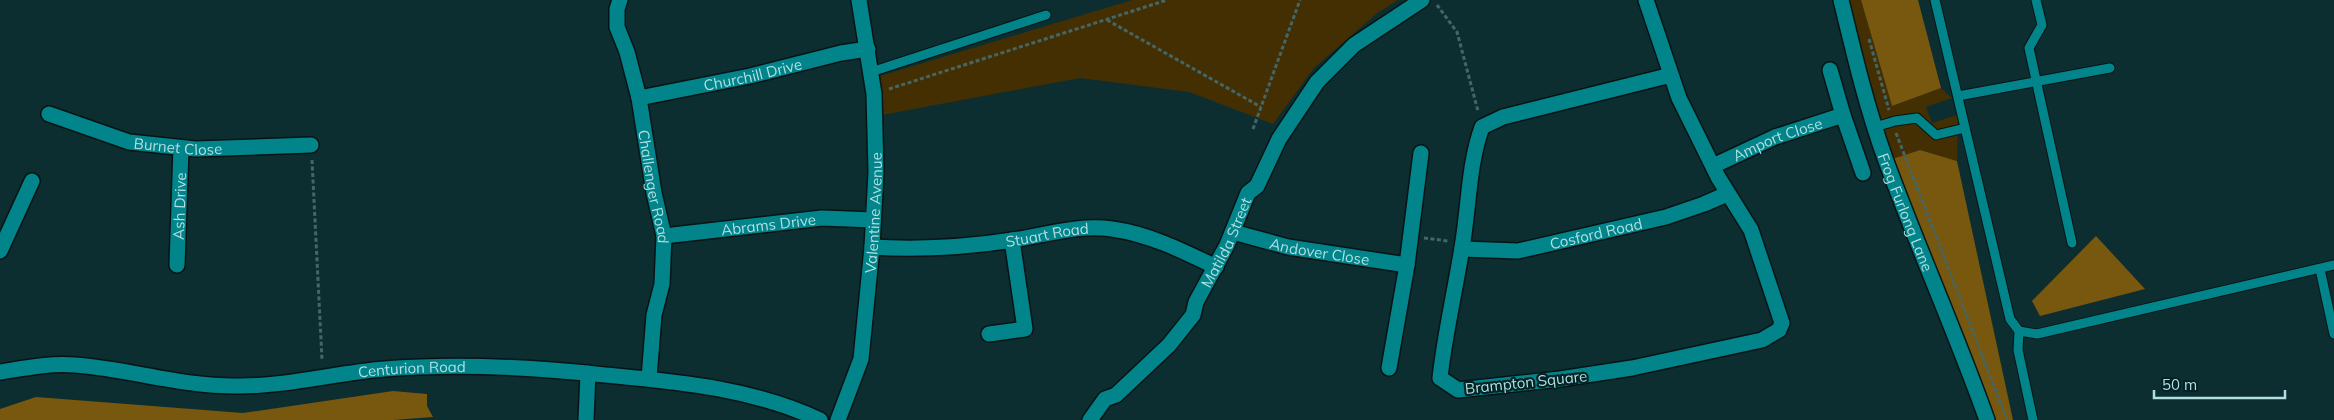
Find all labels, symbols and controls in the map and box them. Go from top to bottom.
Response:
street label: Churchill Drive [702,54,804,95]
street label: Amport Close [1729,113,1825,165]
street label: Challenger Road [635,128,674,244]
street label: Burnet Close [133,133,222,159]
street label: Frog Furlong Lane [1874,150,1938,274]
street label: Valentine Avenue [860,152,886,274]
street label: Ash Drive [168,172,190,240]
street label: Matilda Street [1196,194,1255,291]
street label: Abrams Drive [720,209,817,239]
street label: Cosford Road [1548,213,1644,253]
street label: Stuart Road [1004,218,1089,250]
street label: Andover Close [1268,233,1371,269]
street label: Centurion Road [357,357,466,381]
street label: Brampton Square [1464,366,1588,398]
scale bar [2154,368,2285,400]
text: 50 m [2162,375,2197,394]

